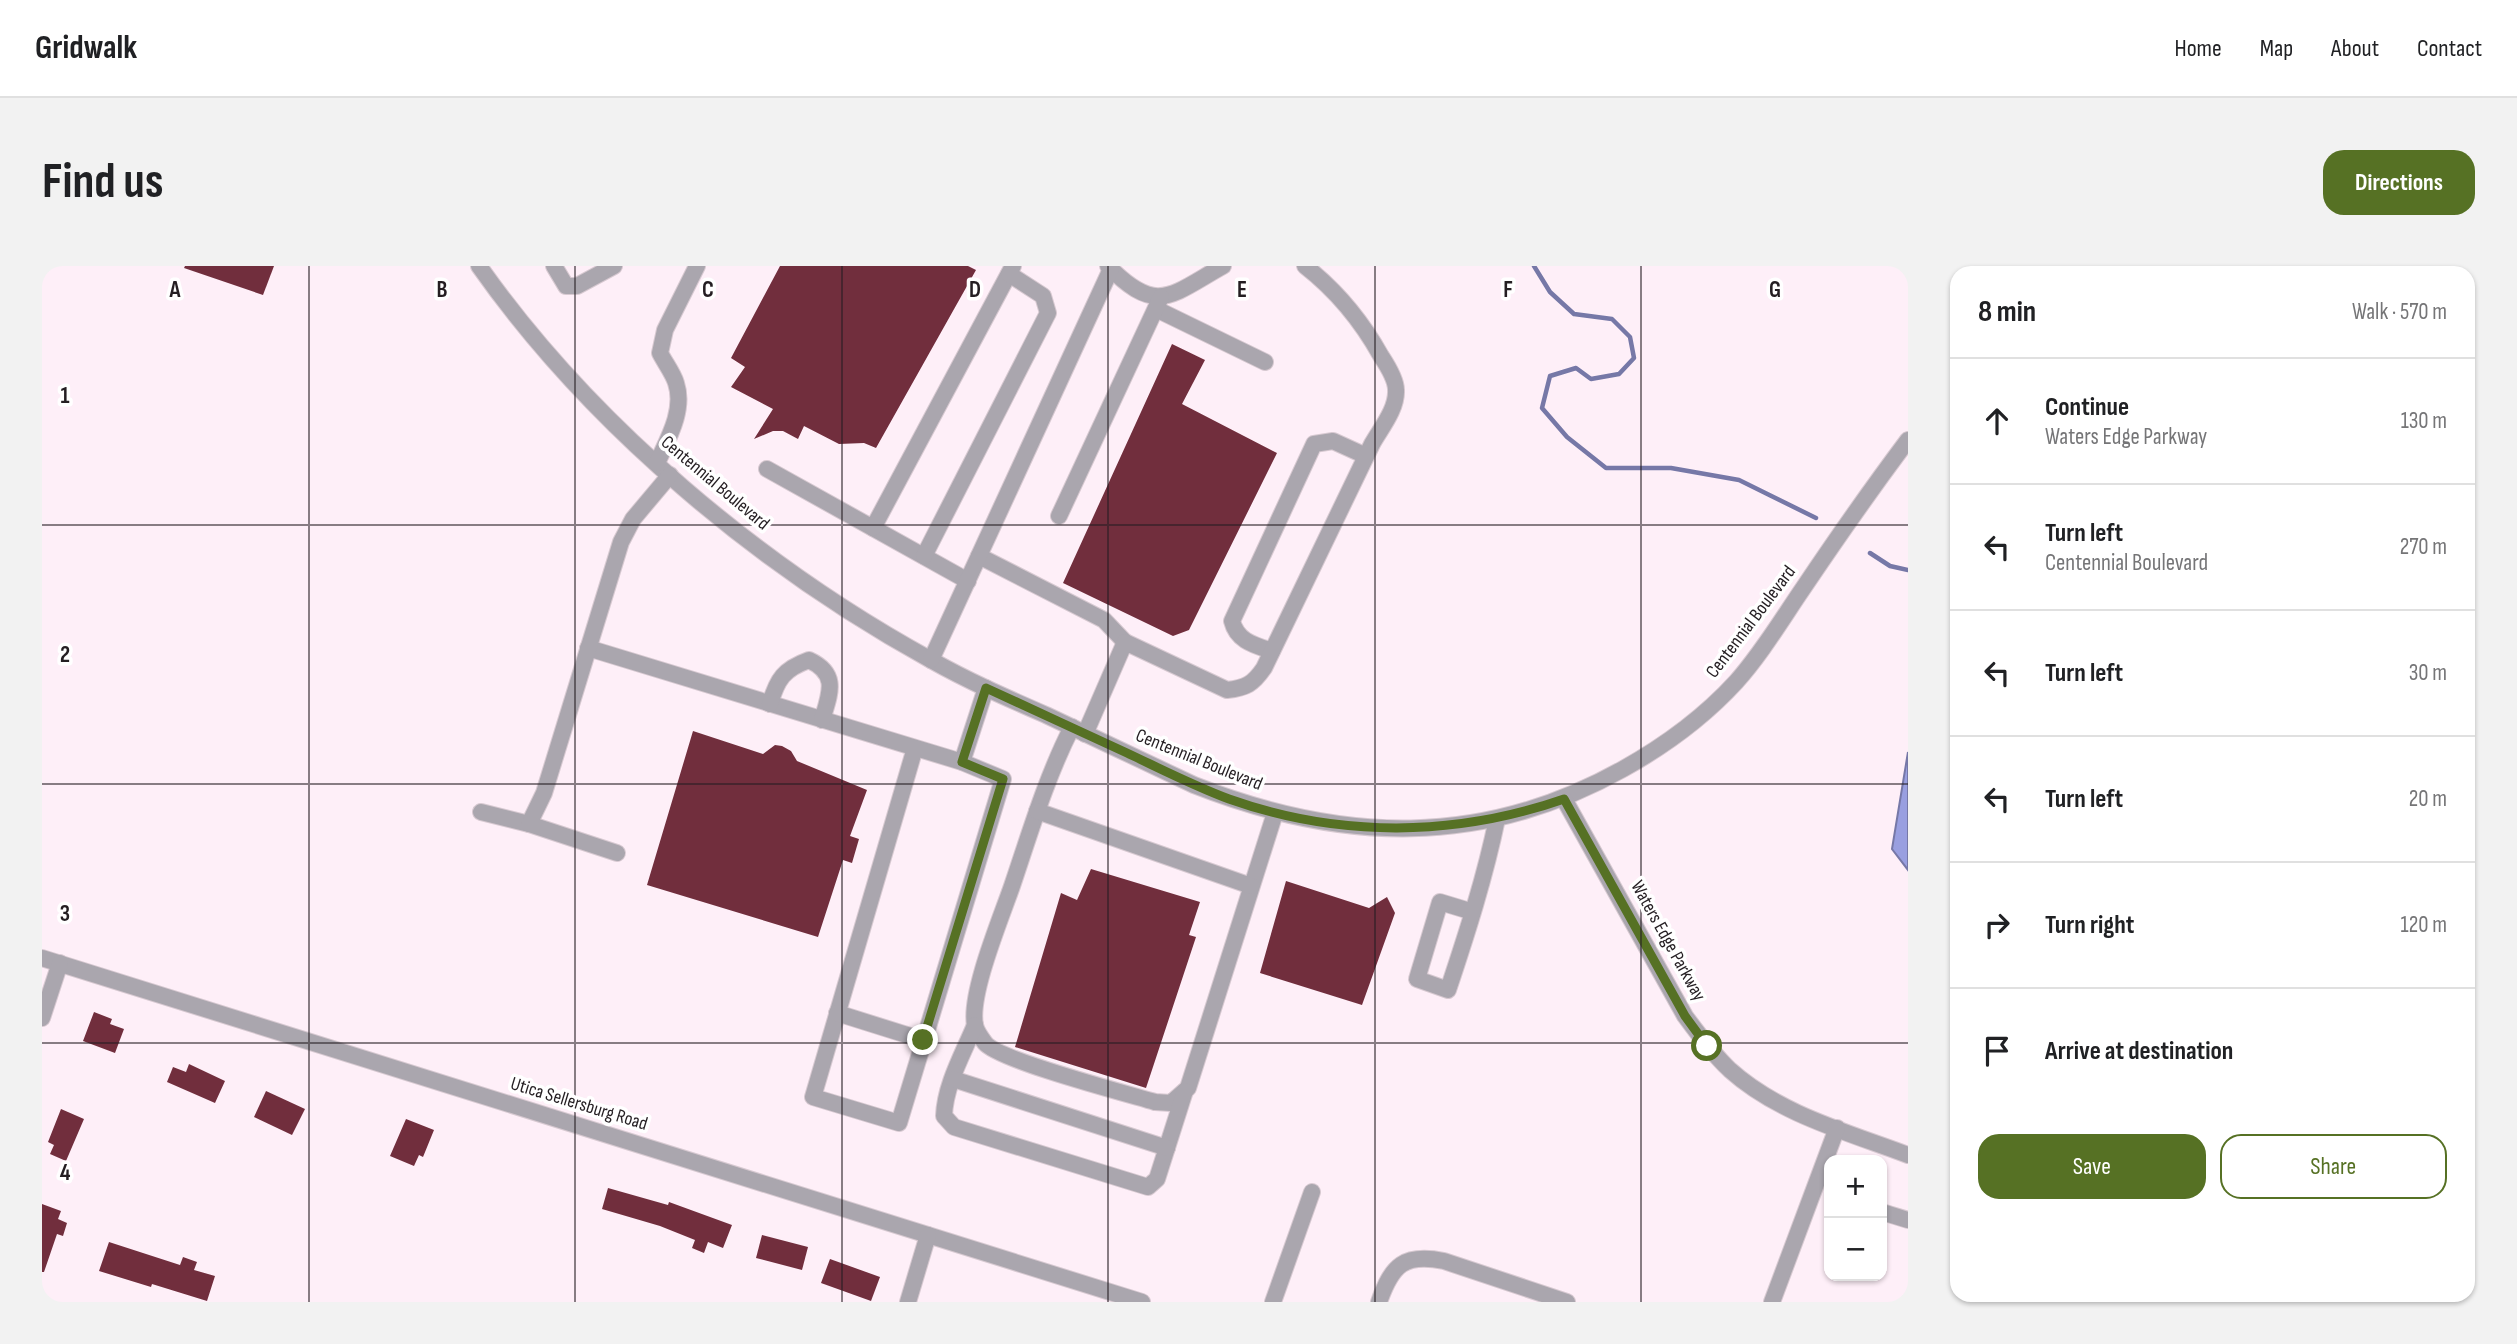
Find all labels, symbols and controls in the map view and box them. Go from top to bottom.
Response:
text: Gridwalk [35,28,137,68]
text: Home [2174,34,2222,63]
text: Map [2260,34,2293,63]
text: About [2331,34,2379,63]
text: Contact [2417,34,2482,63]
button: Directions [2323,150,2475,215]
text: Find us [42,153,164,212]
text: A [169,276,182,304]
text: B [437,276,448,304]
text: C [702,276,714,304]
text: D [969,276,981,304]
text: E [1237,276,1247,304]
text: F [1503,276,1513,304]
text: G [1769,276,1781,304]
text: 8 min [1978,294,2036,330]
text: Walk · 570 m [2352,298,2447,326]
text: 1 [60,382,70,410]
text: Continue [2045,392,2129,423]
icon: ahead [1978,402,2016,440]
text: 130 m [2401,407,2447,435]
text: Waters Edge Parkway [2045,423,2207,451]
street label: Centennial Boulevard [656,431,774,535]
text: Turn left [2045,518,2123,549]
icon: left [1978,528,2016,566]
text: 270 m [2400,533,2447,561]
text: Centennial Boulevard [2045,549,2208,577]
street label: Centennial Boulevard [1701,561,1801,683]
text: 2 [60,641,70,669]
icon: left [1978,654,2016,692]
text: Turn left [2045,658,2123,689]
text: 30 m [2409,659,2447,687]
street label: Centennial Boulevard [1132,724,1266,796]
icon: left [1978,780,2016,818]
text: Turn left [2045,784,2123,815]
text: 20 m [2409,785,2447,813]
street label: Waters Edge Parkway [1625,877,1711,1006]
text: 3 [60,900,70,928]
icon: right [1978,906,2016,944]
text: Turn right [2045,910,2134,941]
text: 120 m [2401,911,2447,939]
route end [907,1024,938,1055]
route start [1691,1030,1722,1061]
icon: arrive [1978,1032,2016,1070]
text: Arrive at destination [2045,1036,2233,1067]
street label: Utica Sellersburg Road [508,1072,650,1136]
button: Save [1978,1134,2206,1199]
button: Share [2220,1134,2447,1199]
map controls [1824,1155,1887,1281]
button: + [1824,1155,1887,1218]
text: 4 [60,1159,71,1187]
button: − [1824,1218,1887,1281]

